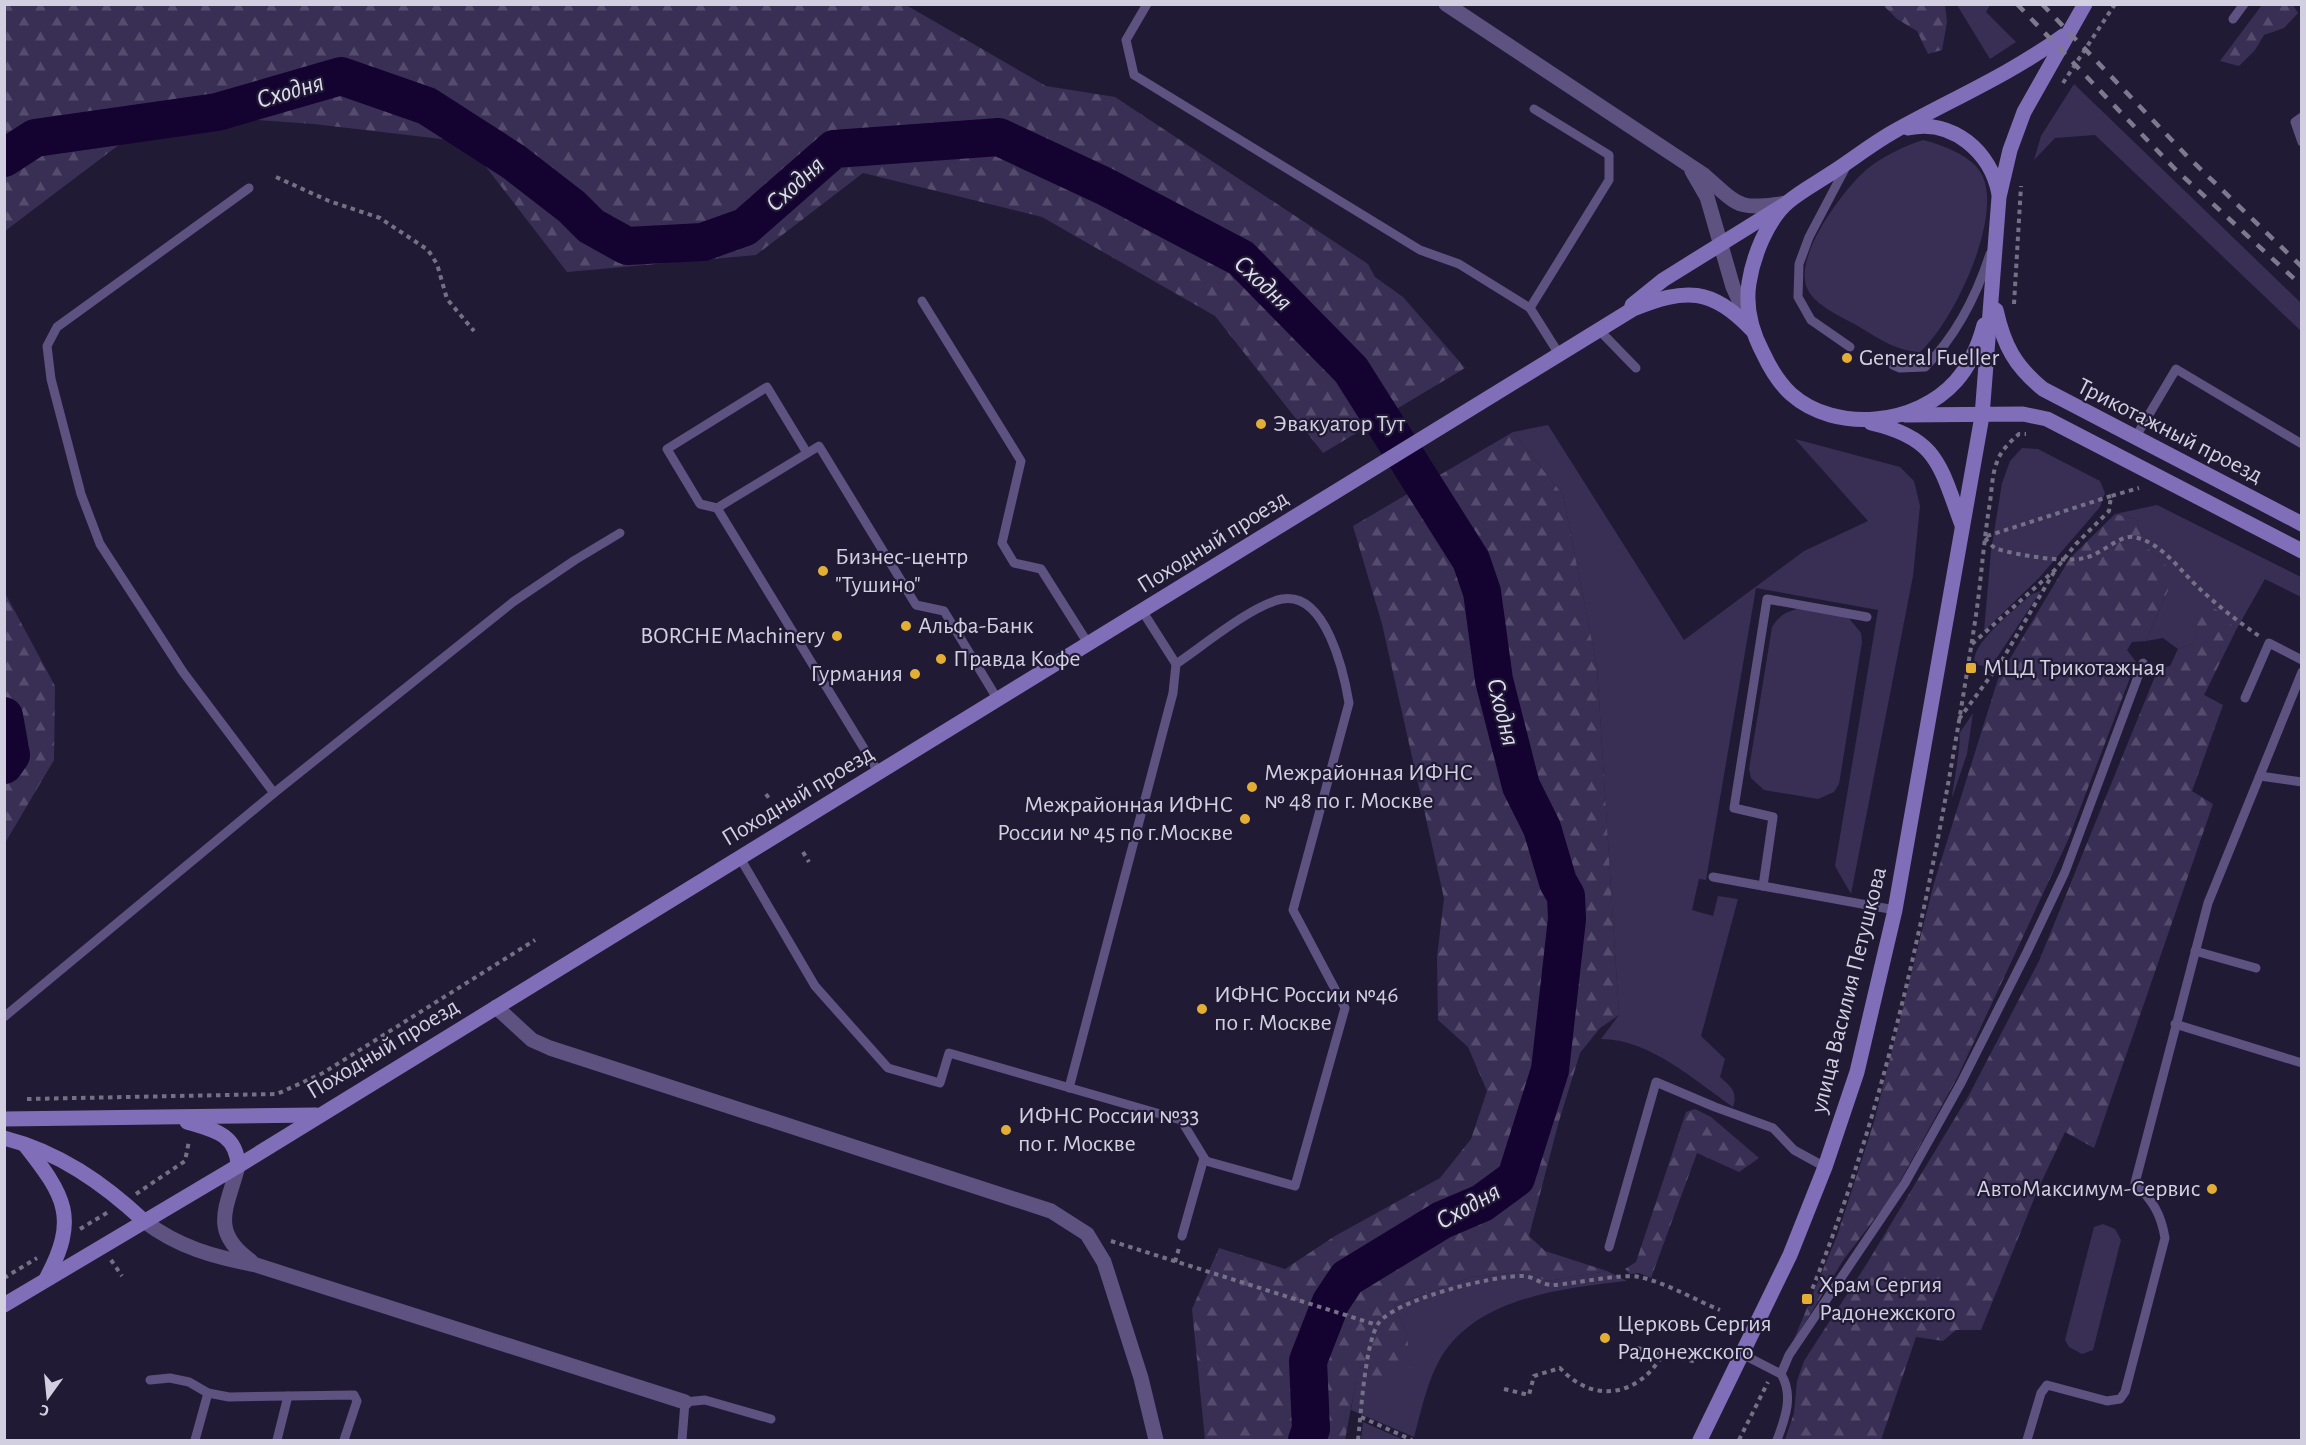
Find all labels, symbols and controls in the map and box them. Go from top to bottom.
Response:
water label: Сходня [253,69,327,113]
water label: Сходня [761,151,829,217]
water label: Сходня [1229,250,1297,316]
place label: General Fueller [1859,346,1999,370]
marker: General Fueller [1840,351,1854,365]
street label: Трикотажный проезд [2074,374,2266,488]
place label: Эвакуатор Тут [1273,412,1406,436]
marker: Эвакуатор Тут [1254,417,1268,431]
street label: Походный проезд [1133,486,1293,598]
place label: Бизнес-центр "Тушино" [835,545,968,597]
marker: Бизнес-центр "Тушино" [816,564,830,578]
place label: Альфа-Банк [918,614,1033,638]
marker: Альфа-Банк [899,619,913,633]
place label: BORCHE Machinery [640,624,825,648]
marker: BORCHE Machinery [830,629,844,643]
place label: Правда Кофе [953,647,1081,671]
marker: Правда Кофе [934,652,948,666]
place label: МЦД Трикотажная [1983,656,2166,680]
marker: МЦД Трикотажная [1964,661,1978,675]
place label: Гурмания [811,662,903,686]
marker: Гурмания [908,667,922,681]
water label: Сходня [1482,675,1524,749]
street label: Походный проезд [718,741,878,851]
place label: Межрайонная ИФНС № 48 по г. Москве [1264,761,1473,813]
marker: Межрайонная ИФНС № 48 по г. Москве [1245,780,1259,794]
place label: Межрайонная ИФНС России № 45 по г.Москве [997,793,1233,845]
marker: Межрайонная ИФНС России № 45 по г.Москве [1238,812,1252,826]
street label: улица Василия Петушкова [1807,865,1891,1116]
place label: ИФНС России №46 по г. Москве [1214,983,1399,1035]
street label: Походный проезд [303,994,463,1104]
marker: ИФНС России №46 по г. Москве [1195,1002,1209,1016]
place label: ИФНС России №33 по г. Москве [1018,1104,1200,1156]
marker: ИФНС России №33 по г. Москве [999,1123,1013,1137]
place label: АвтоМаксимум-Сервиc [1977,1177,2200,1201]
water label: Сходня [1432,1178,1504,1234]
marker: АвтоМаксимум-Сервиc [2205,1182,2219,1196]
place label: Храм Сергия Радонежского [1819,1273,1956,1325]
marker: Храм Сергия Радонежского [1800,1292,1814,1306]
place label: Церковь Сергия Радонежского [1617,1312,1772,1364]
marker: Церковь Сергия Радонежского [1598,1331,1612,1345]
north arrow [18,1367,78,1427]
text: С [38,1402,51,1419]

